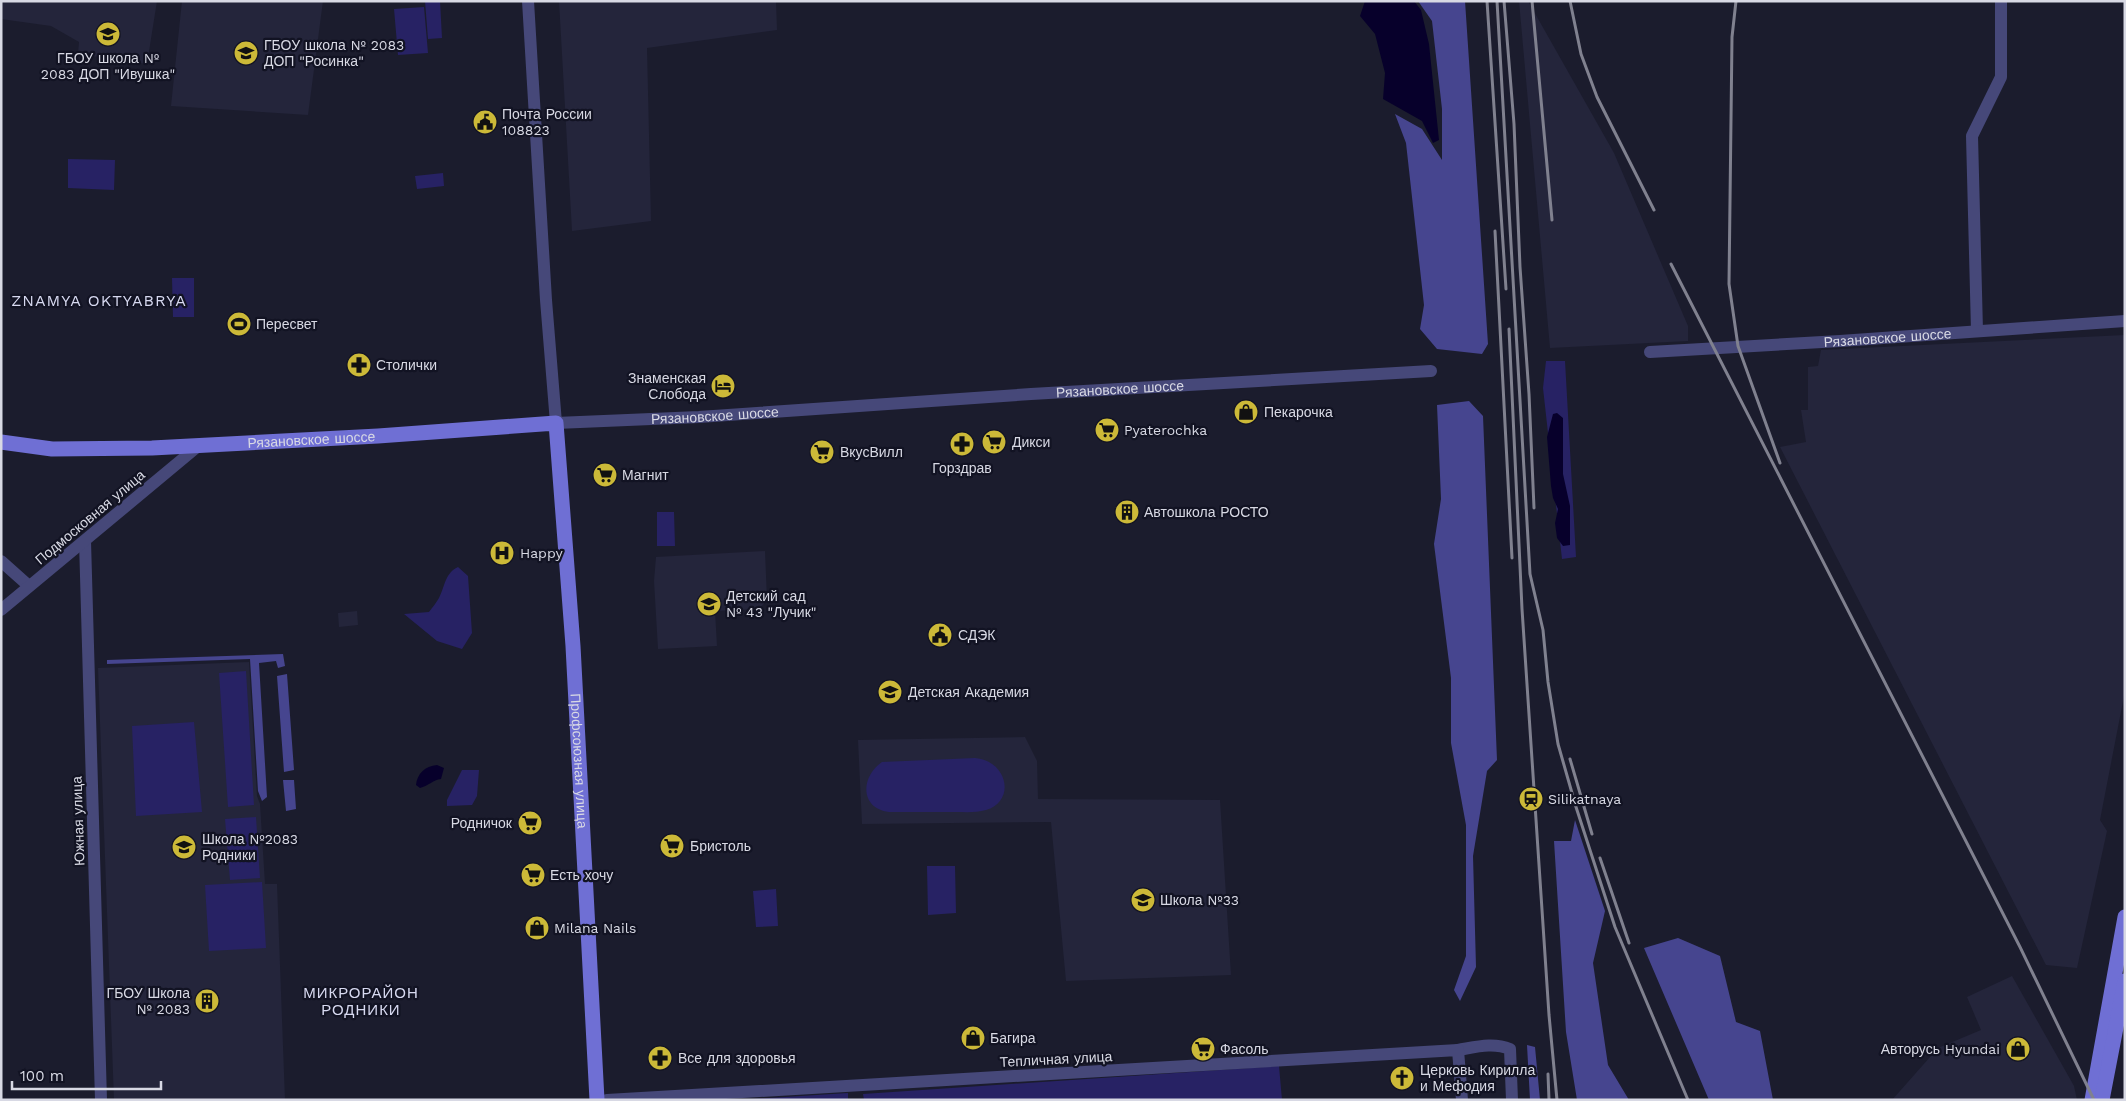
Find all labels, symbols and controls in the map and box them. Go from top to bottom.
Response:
school or university icon: ГБОУ школа № 2083 ДОП "Ивушка" [95,21,121,47]
place label: ГБОУ школа № 2083 ДОП "Росинка" [264,37,404,69]
school or university icon: ГБОУ школа № 2083 ДОП "Росинка" [233,40,259,66]
place label: ГБОУ школа № 2083 ДОП "Ивушка" [41,50,175,82]
place label: Почта России 108823 [502,106,592,138]
public building icon: Почта России 108823 [472,109,498,135]
district label: ZNAMYA OKTYABRYA [11,291,187,310]
sports icon: Пересвет [226,311,252,337]
place label: Пересвет [256,316,318,332]
street label: Рязановское шоссе [1823,325,1952,350]
pharmacy icon: Столички [346,352,372,378]
place label: Столички [376,357,437,373]
place label: Знаменская Слобода [628,370,706,402]
hotel icon: Знаменская Слобода [710,373,736,399]
street label: Рязановское шоссе [1056,377,1185,401]
shop icon: Пекарочка [1233,399,1259,425]
street label: Рязановское шоссе [651,403,779,427]
place label: Пекарочка [1264,404,1333,420]
supermarket icon: Pyaterochka [1094,417,1120,443]
place label: Pyaterochka [1124,422,1207,438]
street label: Рязановское шоссе [247,428,376,451]
supermarket icon: Дикси [981,429,1007,455]
pharmacy icon: Горздрав [949,431,975,457]
place label: Дикси [1012,434,1050,450]
supermarket icon: ВкусВилл [809,439,835,465]
place label: ВкусВилл [840,444,903,460]
place label: Горздрав [932,460,992,476]
supermarket icon: Магнит [592,462,618,488]
street label: Подмосковная улица [32,466,148,567]
place label: Магнит [622,467,669,483]
building icon: Автошкола РОСТО [1114,499,1140,525]
place label: Автошкола РОСТО [1144,504,1269,520]
hospital icon: Happy [489,540,515,566]
place label: Happy [520,545,563,561]
place label: Детский сад № 43 "Лучик" [726,588,816,620]
school or university icon: Детский сад № 43 "Лучик" [696,591,722,617]
public building icon: СДЭК [927,622,953,648]
place label: СДЭК [958,627,996,643]
school or university icon: Детская Академия [877,679,903,705]
place label: Детская Академия [908,684,1029,700]
street label: Профсоюзная улица [568,693,591,829]
street label: Южная улица [68,776,88,866]
station icon: Silikatnaya [1518,786,1544,812]
place label: Silikatnaya [1548,791,1621,807]
supermarket icon: Родничок [517,810,543,836]
place label: Родничок [451,815,513,831]
place label: Школа №2083 Родники [202,831,298,863]
supermarket icon: Бристоль [659,833,685,859]
school or university icon: Школа №2083 Родники [171,834,197,860]
place label: Бристоль [690,838,751,854]
supermarket icon: Есть хочу [520,862,546,888]
place label: Есть хочу [550,867,613,883]
school or university icon: Школа №33 [1130,887,1156,913]
place label: Школа №33 [1160,892,1239,908]
shop icon: Milana Nails [524,915,550,941]
place label: Milana Nails [554,920,636,936]
district label: МИКРОРАЙОН РОДНИКИ [303,984,419,1019]
place label: ГБОУ Школа № 2083 [107,985,190,1017]
building icon: ГБОУ Школа № 2083 [194,988,220,1014]
shop icon: Багира [960,1025,986,1051]
place label: Багира [990,1030,1036,1046]
supermarket icon: Фасоль [1190,1036,1216,1062]
shop icon: Авторусь Hyundai [2005,1036,2031,1062]
place label: Фасоль [1220,1041,1269,1057]
place label: Авторусь Hyundai [1881,1041,2000,1057]
pharmacy icon: Все для здоровья [647,1045,673,1071]
street label: Тепличная улица [999,1048,1113,1070]
place label: Все для здоровья [678,1050,796,1066]
scale bar [12,1058,161,1090]
place label: Церковь Кирилла и Мефодия [1420,1062,1535,1094]
church icon: Церковь Кирилла и Мефодия [1389,1065,1415,1091]
text: 100 m [20,1067,64,1085]

